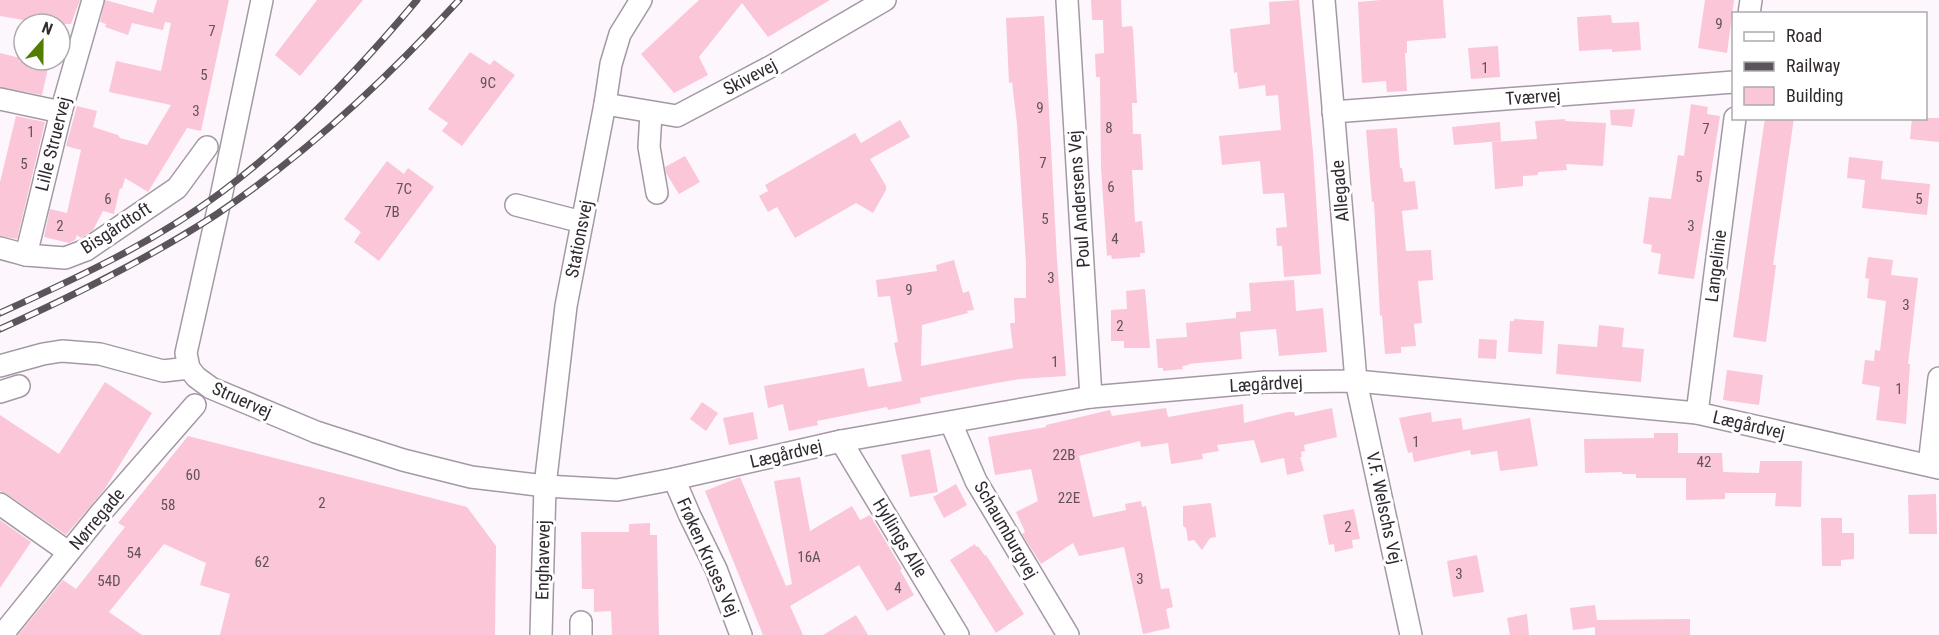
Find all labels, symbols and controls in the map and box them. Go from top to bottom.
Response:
north arrow [12,12,72,72]
legend [1732,12,1927,120]
house number: 9 [1715,15,1723,33]
text: N [39,18,55,39]
house number: 7 [208,22,216,40]
text: Road [1786,25,1822,46]
street label: Skivevej [719,54,780,99]
text: Railway [1786,55,1841,76]
house number: 1 [1481,59,1489,77]
house number: 5 [200,66,208,84]
house number: 9C [480,74,496,92]
street label: Tværvej [1505,84,1561,109]
text: Building [1786,85,1843,106]
street label: Lille Struervej [31,95,74,193]
house number: 9 [1036,99,1044,117]
house number: 3 [192,102,200,120]
house number: 8 [1105,119,1113,137]
house number: 7 [1702,120,1710,138]
house number: 1 [27,123,35,141]
street label: Poul Andersens Vej [1063,130,1094,268]
house number: 7 [1039,154,1047,172]
house number: 5 [20,155,28,173]
street label: Allegade [1326,159,1353,223]
house number: 5 [1695,168,1703,186]
house number: 6 [1107,178,1115,196]
house number: 7C [396,180,412,198]
house number: 6 [104,190,112,208]
house number: 5 [1915,190,1923,208]
street label: Bisgårdtoft [77,197,155,258]
street label: Stationsvej [561,198,596,280]
house number: 7B [384,203,400,221]
house number: 5 [1041,210,1049,228]
house number: 2 [56,217,64,235]
house number: 3 [1687,217,1695,235]
street label: Langelinie [1701,229,1730,303]
house number: 4 [1111,230,1119,248]
house number: 3 [1047,269,1055,287]
house number: 9 [905,281,913,299]
house number: 3 [1902,296,1910,314]
house number: 2 [1116,317,1124,335]
house number: 1 [1051,353,1059,371]
street label: Lægårdvej [1229,371,1303,396]
street label: Struervej [209,377,275,422]
house number: 1 [1895,380,1903,398]
street label: Lægårdvej [1711,406,1787,443]
house number: 1 [1412,433,1420,451]
street label: Lægårdvej [748,435,824,472]
house number: 22B [1053,446,1076,464]
street label: V.F. Welschs Vej [1362,450,1407,566]
house number: 42 [1697,453,1711,471]
house number: 60 [186,466,200,484]
street label: Schaumburgvej [970,477,1043,582]
street label: Nørregade [65,483,129,554]
house number: 22E [1058,489,1080,507]
house number: 2 [318,494,326,512]
street label: Frøken Kruses Vej [673,494,744,619]
street label: Hyllings Alle [869,495,932,581]
house number: 58 [161,496,175,514]
house number: 2 [1344,518,1352,536]
street label: Enghavevej [531,520,554,600]
house number: 54 [127,544,141,562]
house number: 16A [797,548,821,566]
house number: 62 [255,553,269,571]
house number: 3 [1455,565,1463,583]
house number: 3 [1136,570,1144,588]
house number: 54D [97,572,121,590]
house number: 4 [894,579,902,597]

